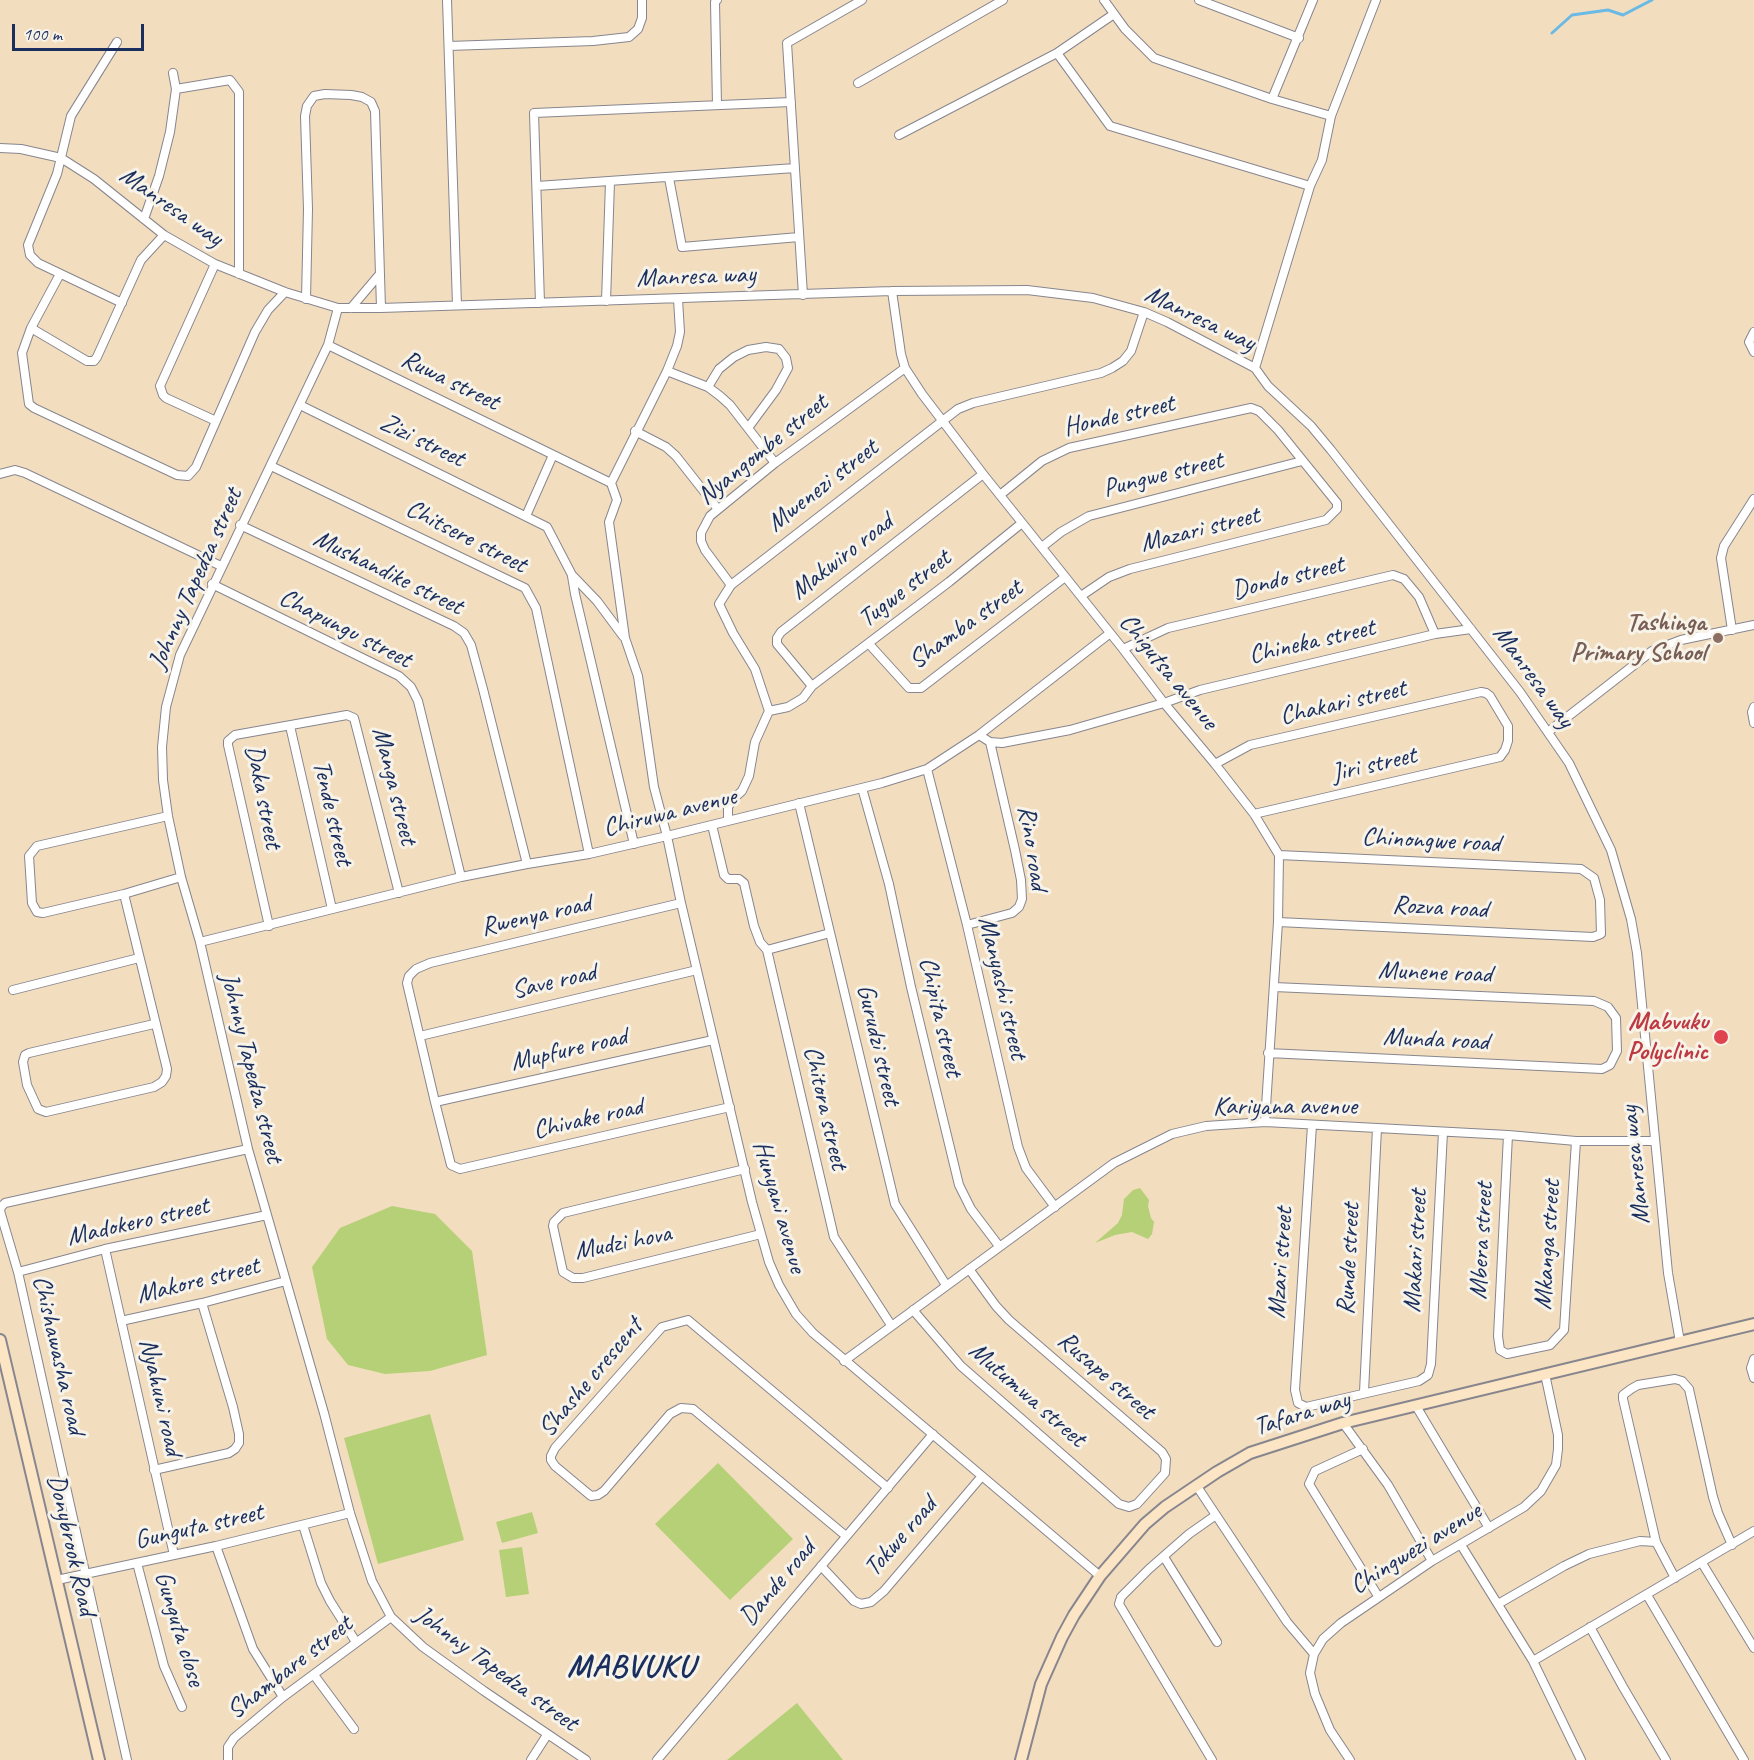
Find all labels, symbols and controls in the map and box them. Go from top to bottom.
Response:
scale bar [15,12,147,50]
text: 100 m [23,23,62,45]
street label: Manresa way [113,160,229,254]
street label: Manresa way [636,259,756,295]
street label: Manresa way [1140,279,1260,359]
street label: Ruwa street [396,344,504,418]
street label: Nyangombe street [691,388,835,512]
street label: Honde street [1061,388,1177,444]
street label: Zizi street [375,407,469,475]
street label: Mwenezi street [761,433,885,539]
street label: Pungwe street [1100,445,1226,505]
street label: Johnny Tapedza street [142,484,250,674]
street label: Chitsere street [400,493,532,581]
street label: Mazari street [1137,500,1263,560]
street label: Makwiro road [784,507,900,607]
street label: Mushandike street [308,523,468,623]
street label: Tugwe street [852,543,958,635]
street label: Dondo street [1229,549,1347,607]
street label: Shamba street [903,573,1029,677]
street label: Chapungu street [274,582,416,676]
place label: Tashinga Primary School [1571,607,1706,668]
street label: Chigutsa avenue [1112,608,1224,736]
street label: Chineka street [1246,612,1378,672]
street label: Manresa way [1485,620,1581,734]
marker: Tashinga Primary School [1711,631,1725,645]
street label: Chakari street [1277,673,1409,733]
street label: Manga street [364,724,424,848]
street label: Jiri street [1329,740,1419,790]
street label: Daka street [238,743,288,851]
street label: Tende street [305,757,359,869]
street label: Chiruwa avenue [600,781,740,845]
street label: Rino road [1010,803,1054,893]
street label: Chinongwe road [1361,822,1501,860]
street label: Rwenya road [478,888,594,944]
street label: Rozva road [1391,890,1489,926]
street label: Manyashi street [970,914,1034,1062]
street label: Chipita street [911,954,969,1080]
street label: Munene road [1378,955,1492,991]
street label: Save road [509,957,599,1007]
street label: Johnny Tapedza street [212,970,290,1166]
street label: Gurudzi street [849,981,907,1109]
place label: Mabvuku Polyclinic [1627,1006,1708,1068]
street label: Mupfure road [508,1021,630,1079]
street label: Munda road [1382,1022,1490,1058]
marker: Mabvuku Polyclinic [1712,1028,1730,1046]
street label: Chitora street [796,1043,854,1173]
street label: Chivake road [530,1091,646,1147]
street label: Kariyana avenue [1213,1091,1357,1123]
street label: Manresa way [1614,1104,1658,1226]
street label: Hunyani avenue [745,1137,813,1277]
street label: Mkanga street [1528,1179,1568,1311]
street label: Mbera street [1463,1182,1501,1300]
street label: Makari street [1397,1189,1435,1313]
street label: Madokero street [64,1191,212,1253]
street label: Runde street [1330,1202,1368,1316]
street label: Mzari street [1262,1206,1300,1320]
street label: Mudzi hova [572,1218,674,1268]
street label: Makore street [133,1251,263,1311]
street label: Chishawasha road [25,1273,91,1437]
street label: Shashe crescent [532,1312,650,1444]
street label: Rusape street [1051,1325,1161,1427]
street label: Nyahuni road [131,1335,189,1459]
street label: Mutumwa street [962,1336,1092,1454]
street label: Tafara way [1250,1385,1354,1443]
street label: Donybrook Road [40,1472,102,1618]
street label: Tokwe road [858,1491,944,1583]
street label: Chingwezi avenue [1345,1496,1487,1602]
street label: Gunguta street [132,1497,266,1557]
street label: Dande road [733,1534,823,1632]
street label: Gunguta close [147,1568,211,1690]
street label: Johnny Tapedza street [408,1599,584,1739]
street label: Shambare street [221,1609,359,1727]
district label: MABVUKU [567,1649,695,1687]

